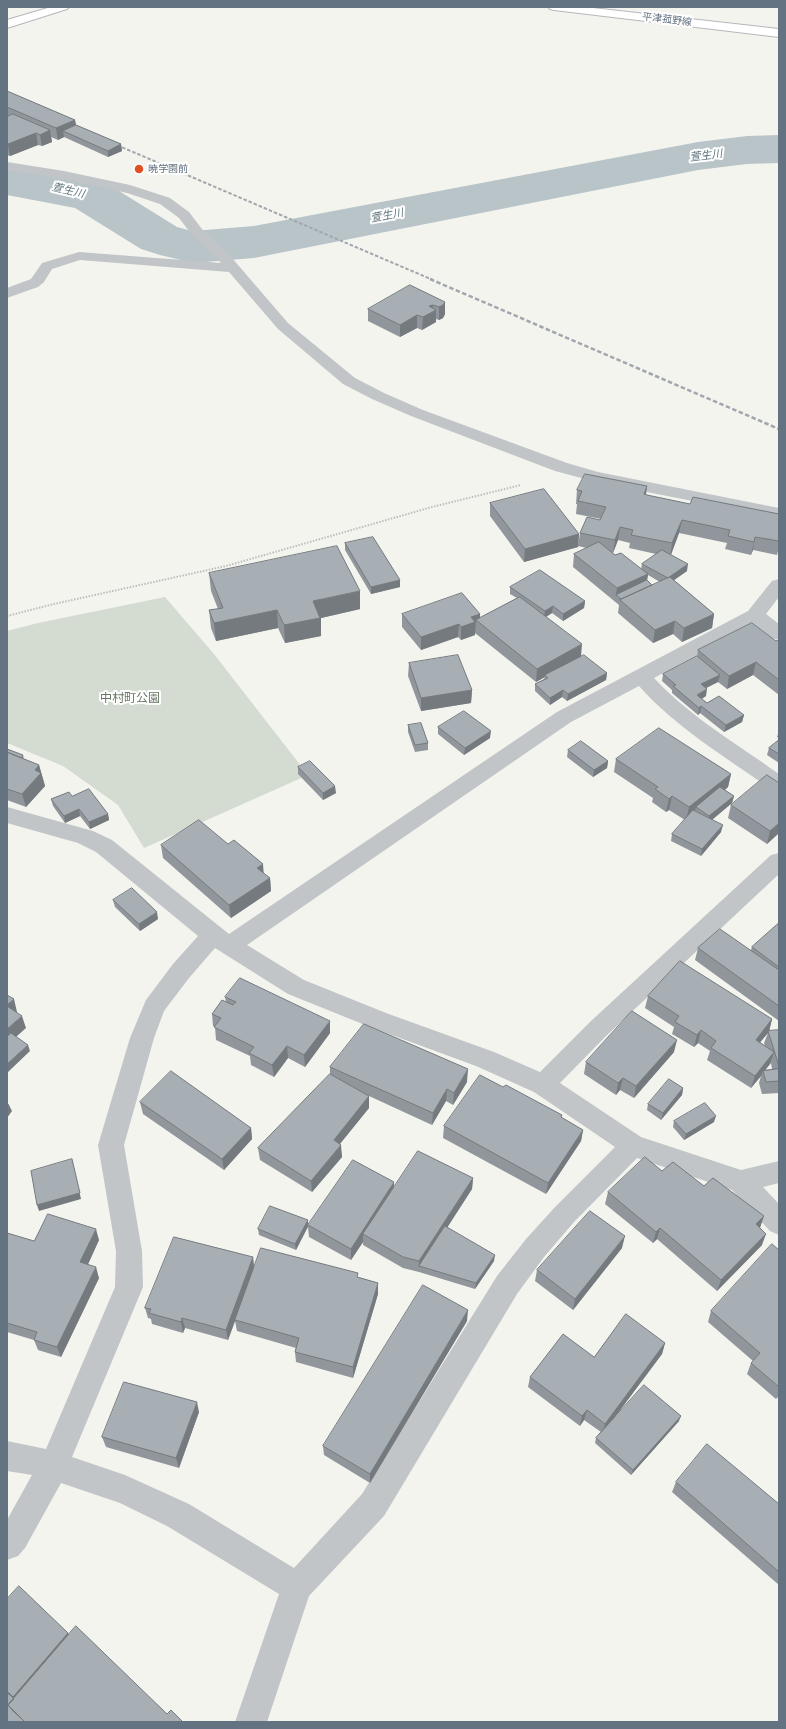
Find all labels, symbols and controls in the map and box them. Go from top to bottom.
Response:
street label: 平津菰野線 [641,11,693,29]
water label: 萱生川 [689,147,723,165]
marker: 暁学園前 [133,163,145,175]
place label: 暁学園前 [148,163,188,175]
water label: 萱生川 [50,181,86,201]
water label: 萱生川 [370,206,404,226]
park label: 中村町公園 [100,692,160,706]

